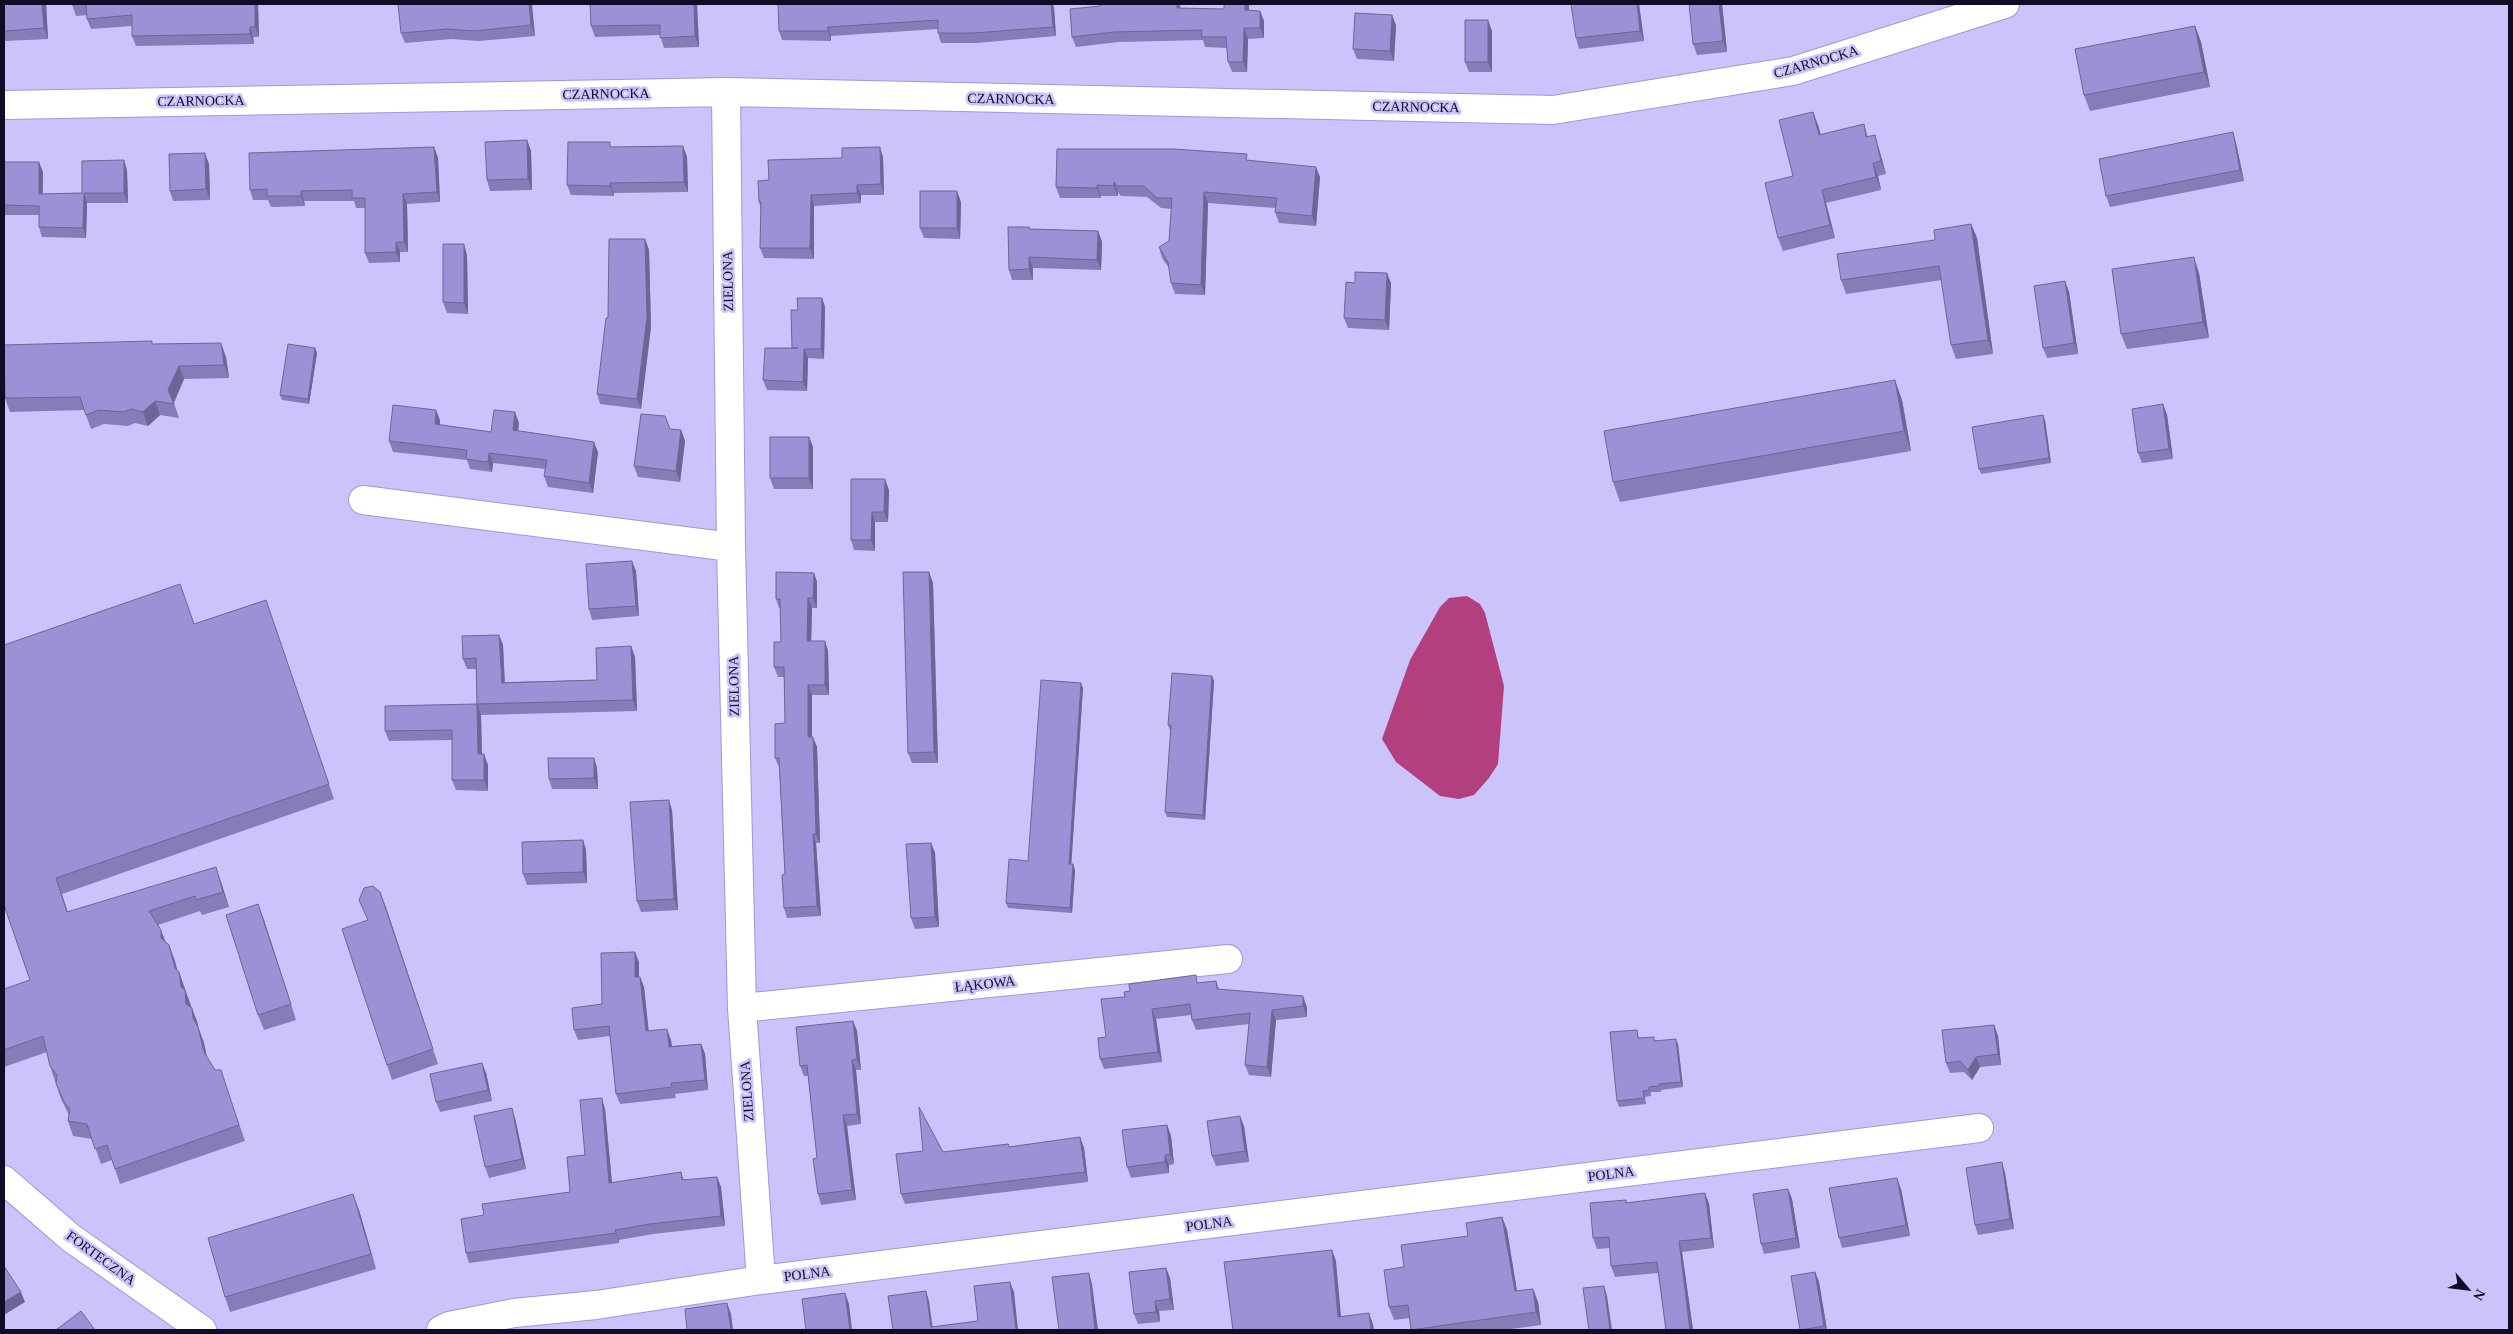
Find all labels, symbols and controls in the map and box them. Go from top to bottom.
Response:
street label: CZARNOCKA [1772,43,1861,81]
street label: CZARNOCKA [562,86,651,102]
street label: CZARNOCKA [967,91,1056,107]
street label: CZARNOCKA [157,93,246,109]
street label: CZARNOCKA [1372,99,1461,115]
street label: ZIELONA [720,250,736,311]
street label: ZIELONA [726,655,742,716]
street label: ŁĄKOWA [954,973,1017,995]
street label: ZIELONA [737,1059,757,1122]
street label: POLNA [1587,1164,1636,1184]
street label: POLNA [1185,1214,1234,1234]
street label: FORTECZNA [64,1228,139,1289]
street label: POLNA [783,1264,832,1284]
north arrow [2443,1264,2493,1314]
text: N [2470,1287,2488,1303]

